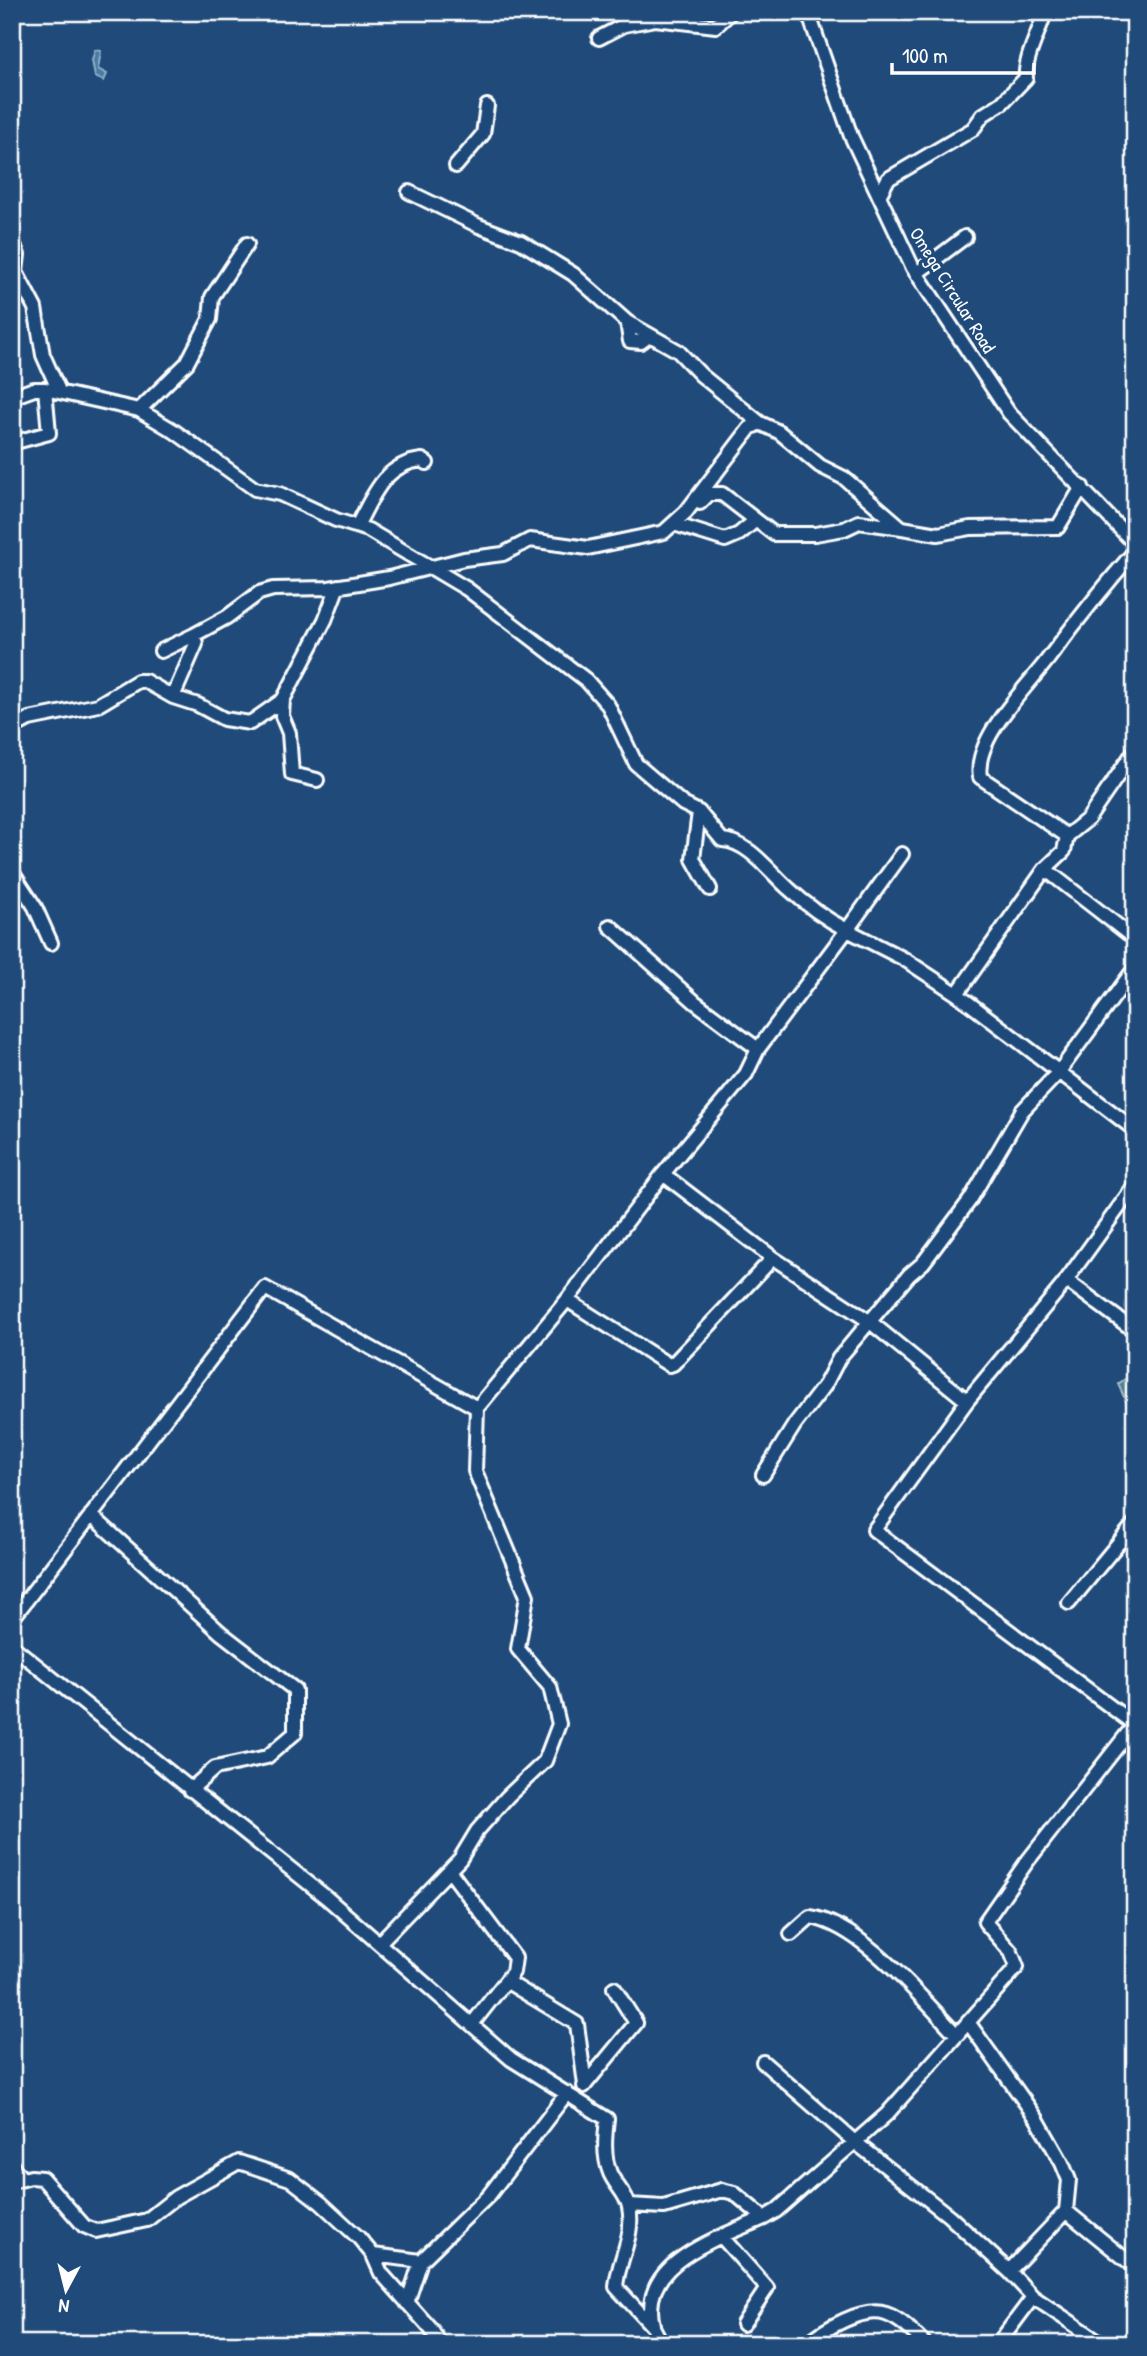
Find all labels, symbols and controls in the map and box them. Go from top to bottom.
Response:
scale bar [892,32,1033,76]
text: 100 m [902,41,948,70]
street label: Omega Circular Road [904,222,1002,358]
north arrow [32,2254,102,2324]
text: N [57,2293,71,2320]

